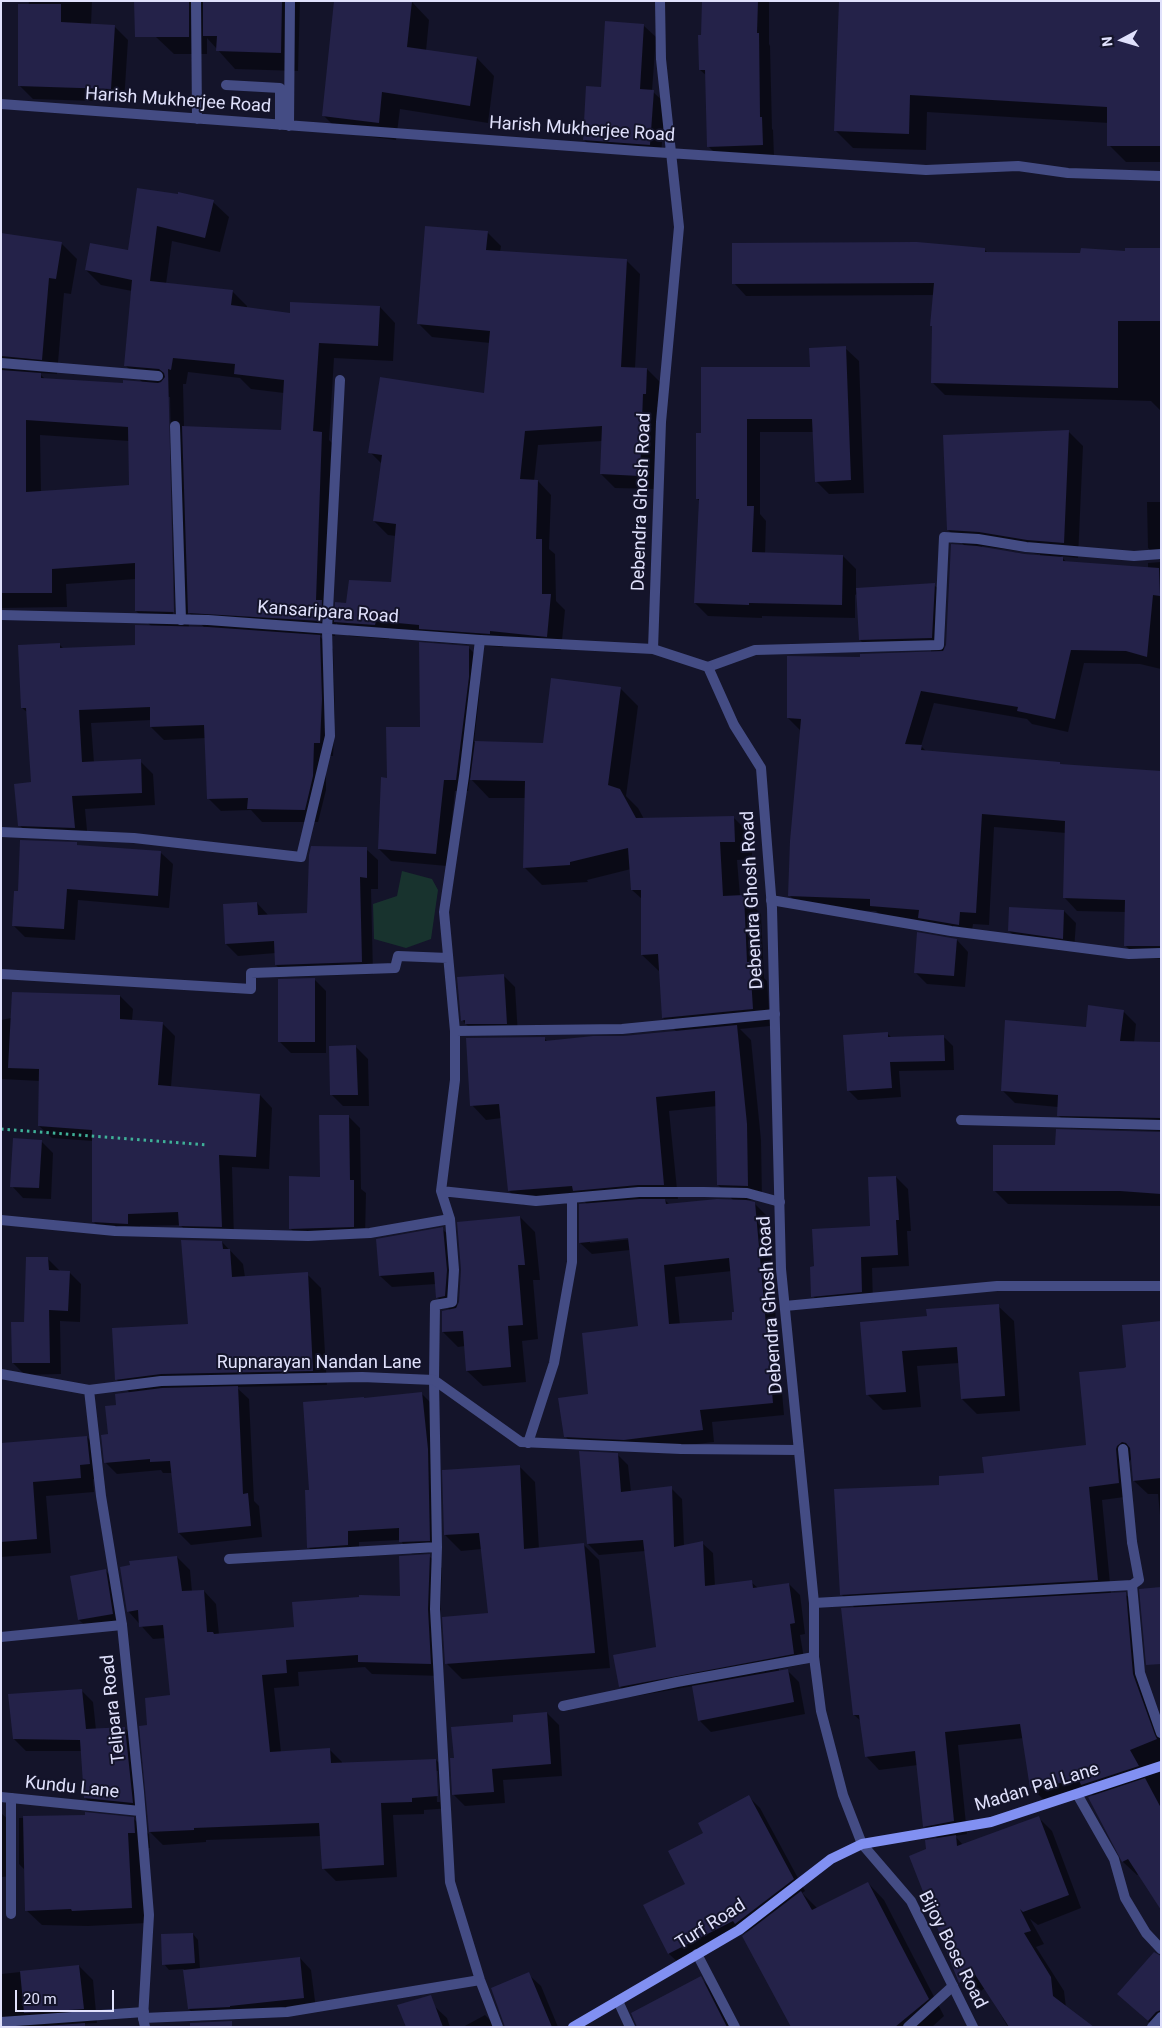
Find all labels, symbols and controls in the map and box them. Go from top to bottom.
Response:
north arrow [1097,15,1147,65]
text: N [1099,36,1116,47]
street label: Harish Mukherjee Road [84,84,272,118]
street label: Harish Mukherjee Road [488,113,676,147]
street label: Debendra Ghosh Road [628,412,656,592]
street label: Kansaripara Road [257,597,399,629]
street label: Debendra Ghosh Road [738,810,768,990]
street label: Debendra Ghosh Road [754,1215,788,1395]
street label: Rupnarayan Nandan Lane [217,1352,421,1374]
street label: Telipara Road [98,1653,130,1765]
street label: Madan Pal Lane [972,1759,1102,1817]
street label: Kundu Lane [24,1772,120,1804]
street label: Bijoy Bose Road [913,1888,991,2012]
street label: Turf Road [672,1895,750,1955]
scale bar [18,1980,116,2012]
text: 20 m [23,1990,57,2008]

